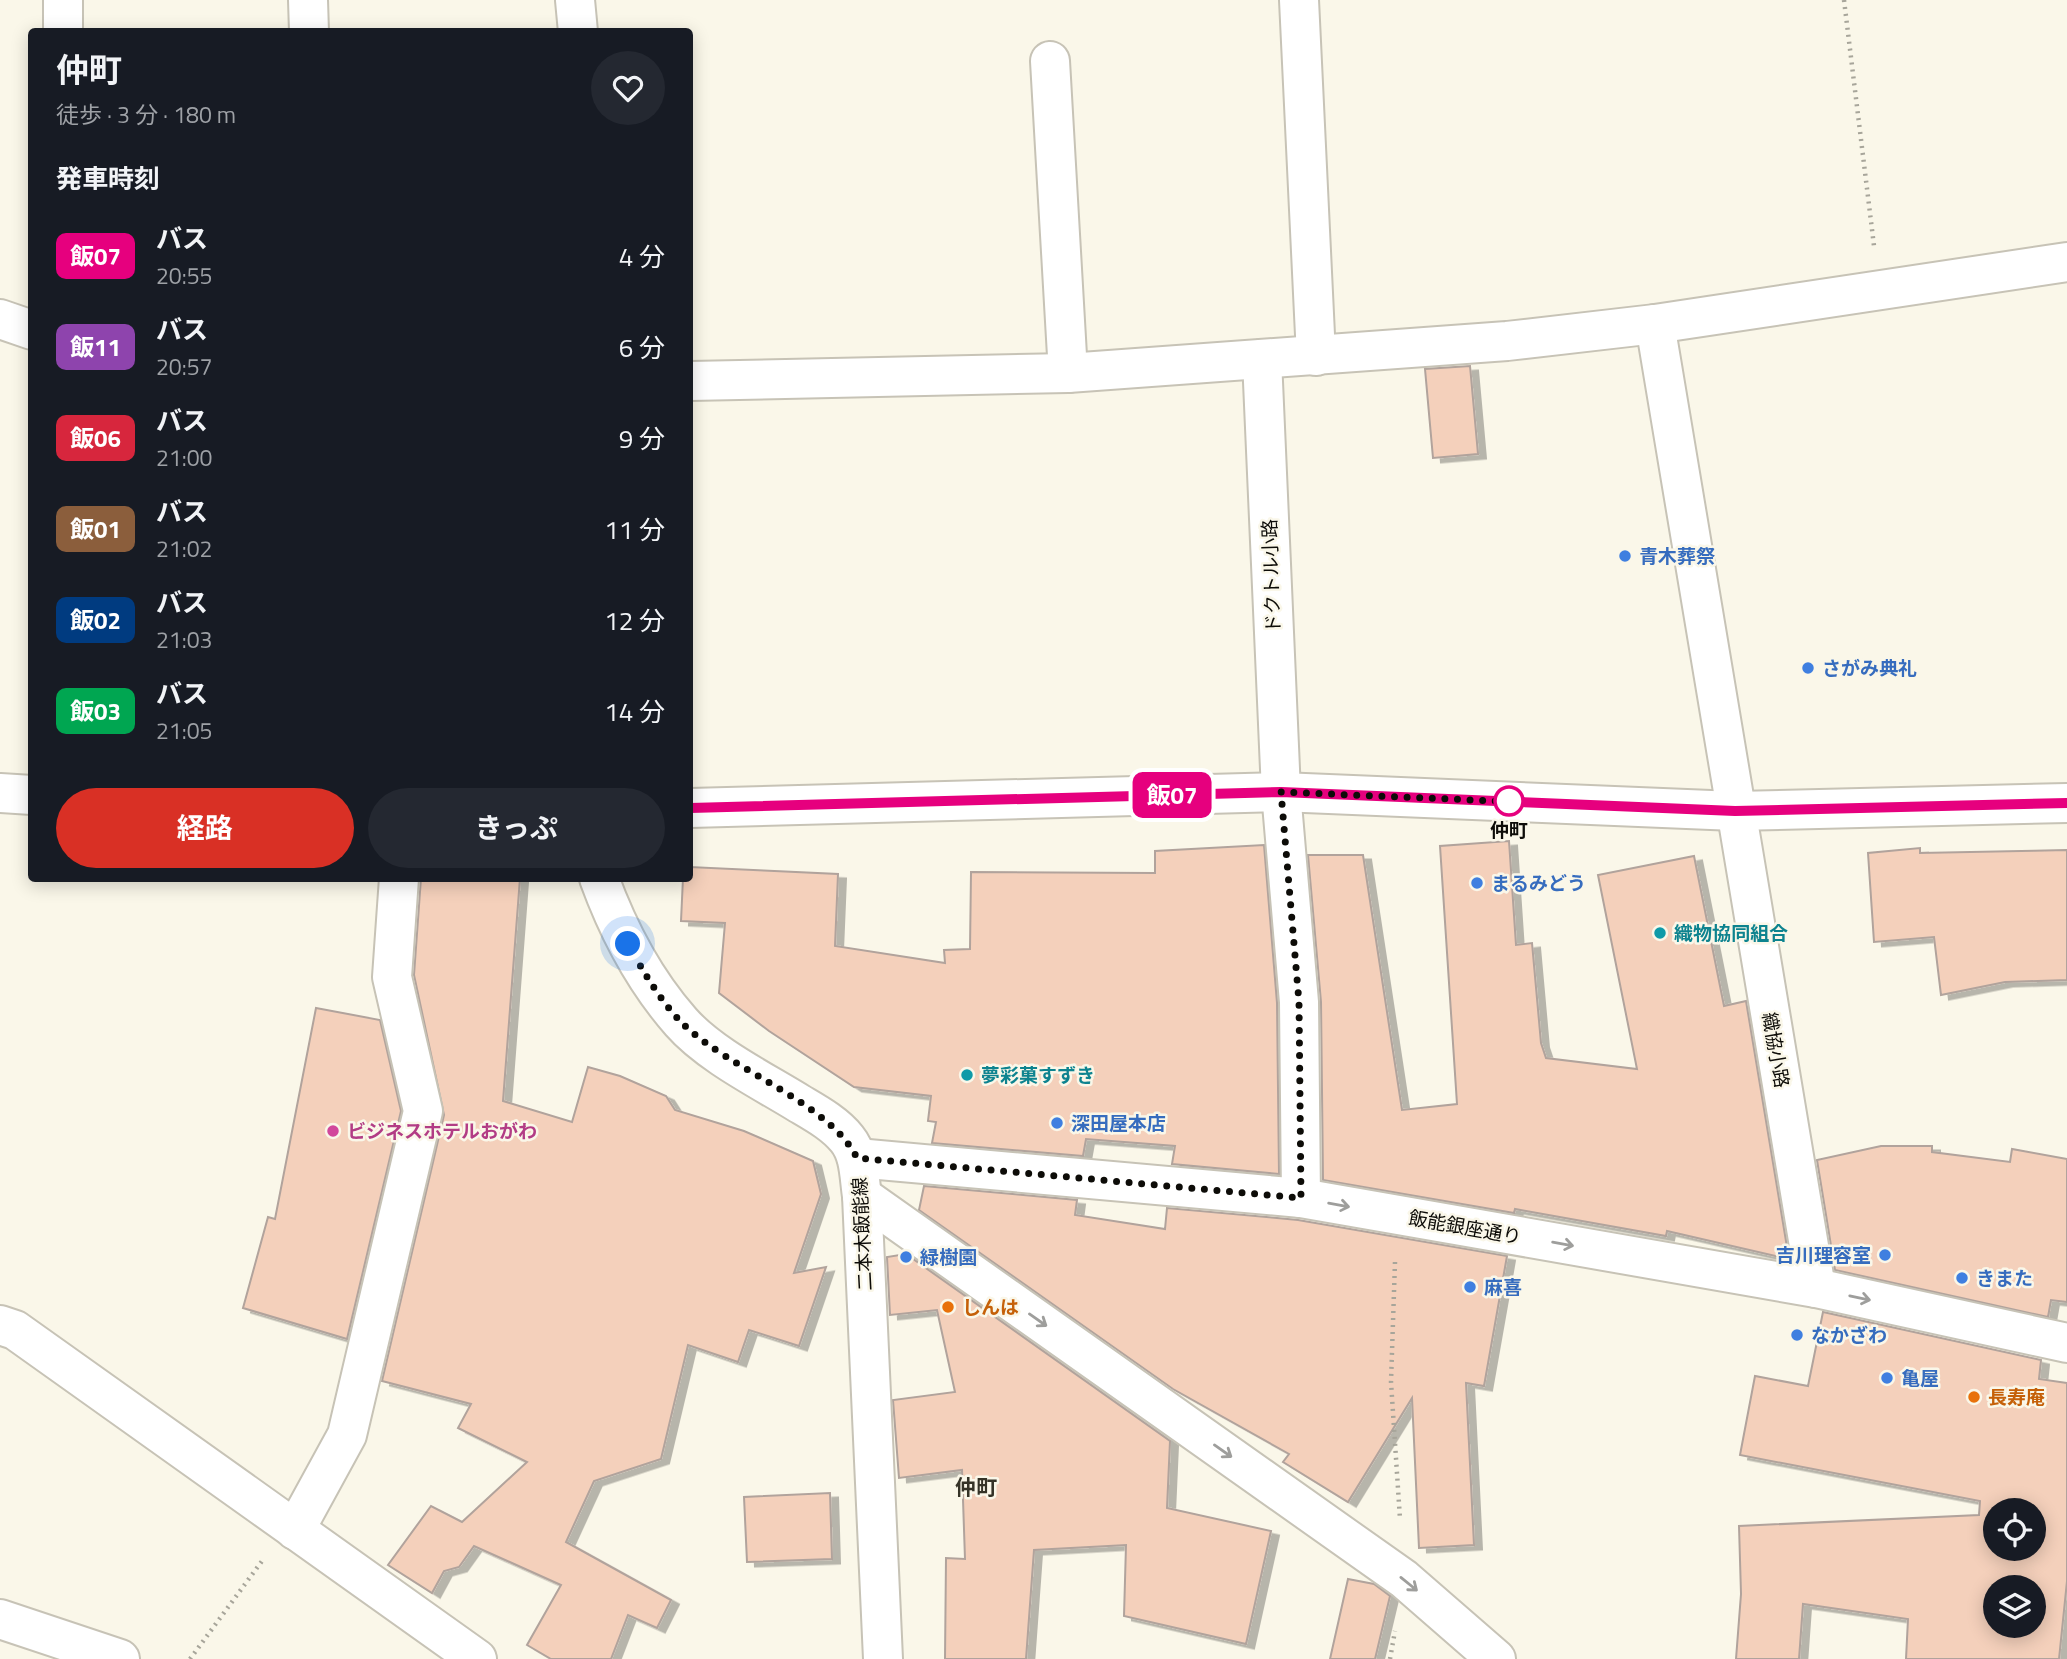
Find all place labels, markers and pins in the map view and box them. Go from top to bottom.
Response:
place label: 青木葬祭 [1639,541,1715,570]
marker: 青木葬祭 [1617,548,1633,564]
place label: さがみ典礼 [1822,653,1917,682]
marker: さがみ典礼 [1800,660,1816,676]
marker: 仲町 [1494,786,1524,816]
place label: 仲町 [1490,815,1528,844]
place label: まるみどう [1491,868,1586,897]
marker: まるみどう [1469,875,1485,891]
place label: 織物協同組合 [1674,918,1788,947]
marker: 織物協同組合 [1652,925,1668,941]
place label: 夢彩菓すずき [981,1060,1095,1089]
marker: 夢彩菓すずき [959,1067,975,1083]
place label: 深田屋本店 [1071,1108,1166,1137]
marker: 深田屋本店 [1049,1115,1065,1131]
place label: ビジネスホテルおがわ [347,1116,537,1145]
marker: ビジネスホテルおがわ [325,1123,341,1139]
place label: 吉川理容室 [1776,1240,1871,1269]
place label: 緑樹園 [920,1242,977,1271]
marker: 吉川理容室 [1877,1247,1893,1263]
marker: 緑樹園 [898,1249,914,1265]
place label: きまた [1976,1263,2033,1292]
marker: きまた [1954,1270,1970,1286]
place label: 麻喜 [1484,1272,1522,1301]
marker: 麻喜 [1462,1279,1478,1295]
place label: しんは [962,1292,1019,1321]
marker: しんは [940,1299,956,1315]
place label: なかざわ [1811,1320,1887,1349]
marker: なかざわ [1789,1327,1805,1343]
place label: 亀屋 [1901,1363,1939,1392]
marker: 亀屋 [1879,1370,1895,1386]
place label: 長寿庵 [1988,1382,2045,1411]
marker: 長寿庵 [1966,1389,1982,1405]

